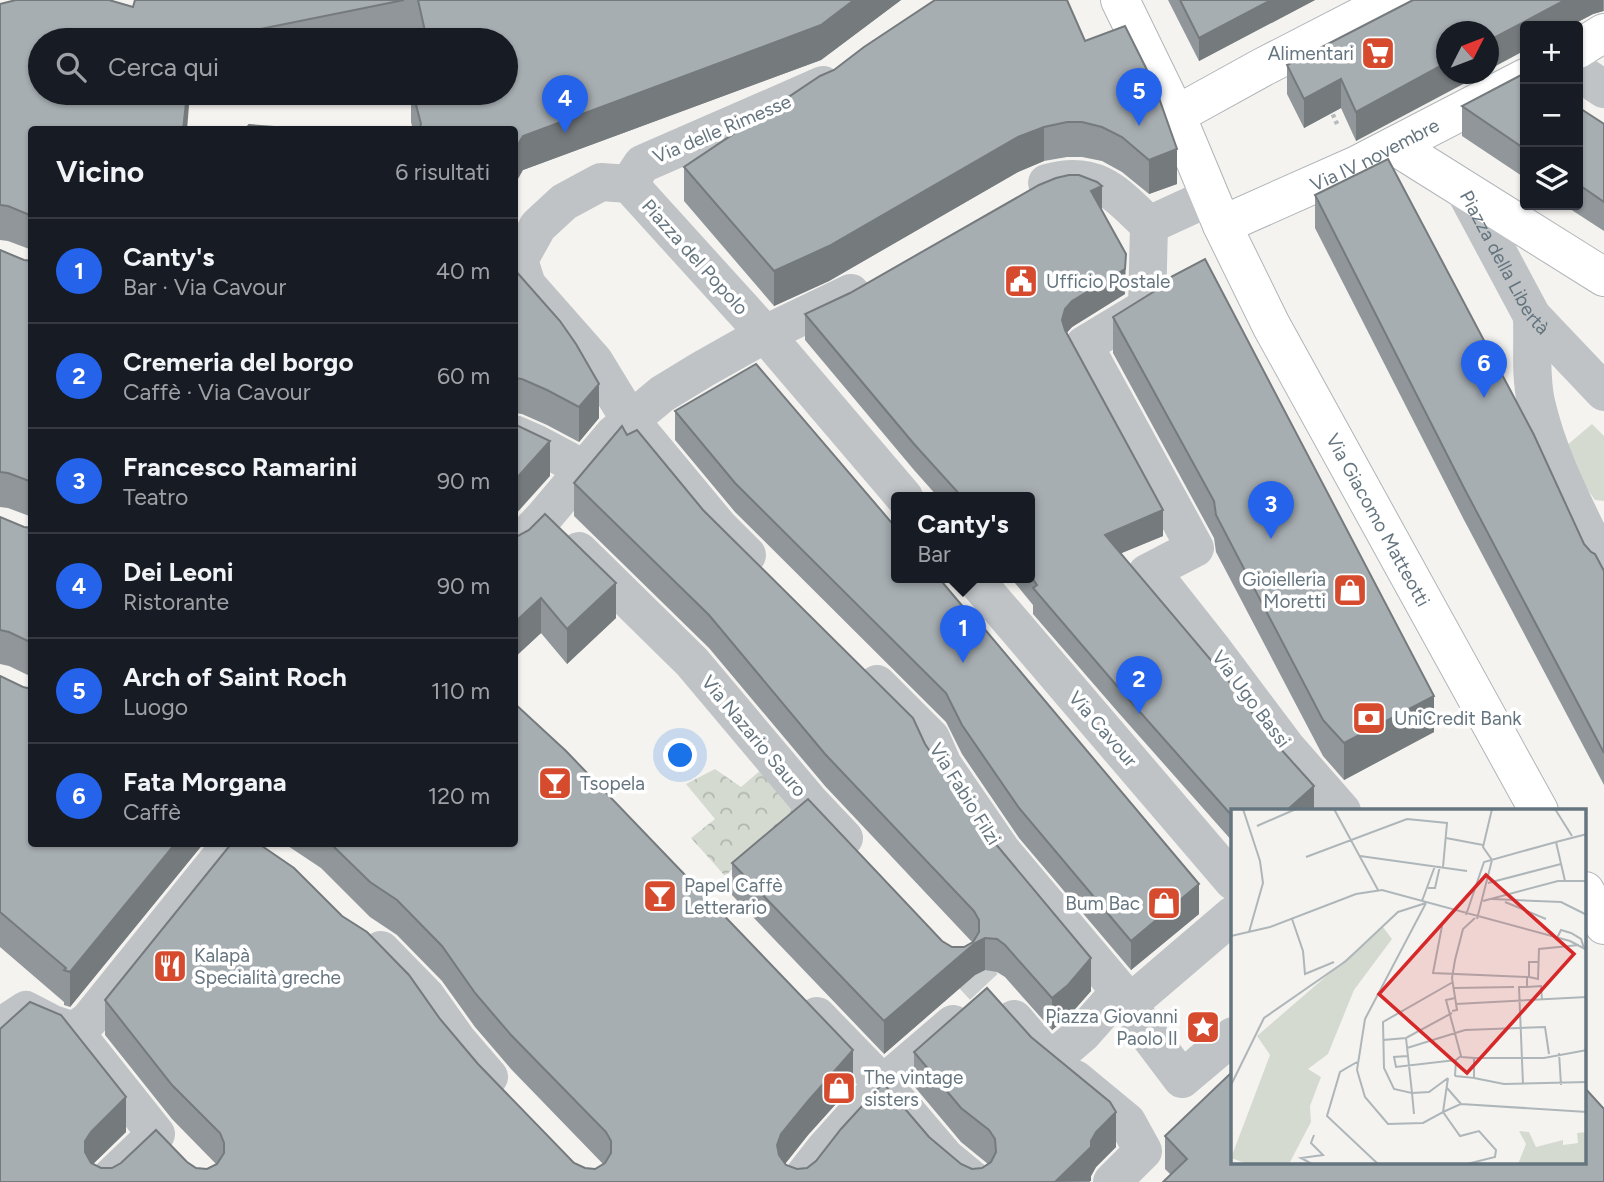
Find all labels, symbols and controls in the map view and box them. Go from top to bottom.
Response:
north arrow [1436,21,1499,84]
map controls [1520,21,1583,210]
button: + [1520,21,1583,84]
search box [28,28,518,105]
supermarket icon: Alimentari [1359,34,1397,72]
place label: Alimentari [1268,42,1354,65]
icon: search [52,48,90,86]
text: Cerca qui [108,51,219,83]
pin: 5 [1116,68,1162,126]
pin: 4 [542,75,588,133]
button: − [1520,84,1583,147]
street label: Via delle Rimesse [649,90,795,168]
street label: Via IV novembre [1307,113,1443,196]
button: layers [1520,147,1583,210]
text: Vicino [56,153,144,190]
text: 6 risultati [395,158,490,186]
street label: Piazza della Libertà [1455,186,1555,339]
street label: Piazza del Popolo [637,194,753,320]
text: Canty's [123,241,214,273]
text: 1 [74,257,84,285]
text: 40 m [436,257,490,285]
public building icon: Ufficio Postale [1002,262,1040,300]
place label: Ufficio Postale [1046,270,1170,293]
text: Bar · Via Cavour [123,273,286,301]
pin: 6 [1461,340,1507,398]
text: Cremeria del borgo [123,346,354,378]
text: 2 [72,362,86,390]
text: 60 m [437,362,490,390]
text: Caffè · Via Cavour [123,378,310,406]
street label: Via Giacomo Matteotti [1322,429,1435,610]
text: Francesco Ramarini [123,451,357,483]
text: 3 [73,467,85,495]
text: 90 m [437,467,490,495]
pin: 3 [1248,481,1294,539]
text: Teatro [123,483,188,511]
popup [891,492,1035,583]
text: Canty's [917,508,1009,540]
text: Bar [917,540,951,568]
text: Dei Leoni [123,556,234,588]
place label: Gioielleria Moretti [1242,568,1326,613]
shop icon: Gioielleria Moretti [1331,571,1369,609]
text: 4 [72,572,86,600]
text: 90 m [437,572,490,600]
text: Ristorante [123,588,229,616]
pin: 1 [940,605,986,663]
street label: Via Ugo Bassi [1207,646,1295,752]
pin: 2 [1116,656,1162,714]
text: Arch of Saint Roch [123,661,347,693]
street label: Via Nazario Sauro [697,671,811,801]
text: 5 [72,677,86,705]
text: 110 m [431,677,490,705]
street label: Via Cavour [1064,686,1143,772]
text: Luogo [123,693,188,721]
bank icon: UniCredit Bank [1350,699,1388,737]
place label: UniCredit Bank [1394,707,1522,730]
your location [663,738,697,772]
street label: Via Fabio Filzi [925,739,1005,849]
bar icon: Tsopela [536,764,574,802]
text: Fata Morgana [123,766,287,798]
place label: Tsopela [580,772,645,795]
text: 6 [72,782,86,810]
text: 120 m [428,782,490,810]
text: Caffè [123,798,181,826]
inset map [1231,809,1586,1164]
place label: Papel Caffè Letterario [684,874,783,919]
bar icon: Papel Caffè Letterario [641,877,679,915]
shop icon: Bum Bac [1145,884,1183,922]
place label: Bum Bac [1065,892,1140,915]
place label: Kalapà Specialità greche [194,944,341,989]
restaurant icon: Kalapà Specialità greche [151,947,189,985]
place label: Piazza Giovanni Paolo II [1045,1005,1178,1050]
place icon: Piazza Giovanni Paolo II [1184,1008,1222,1046]
place label: The vintage sisters [864,1066,963,1111]
shop icon: The vintage sisters [820,1069,858,1107]

